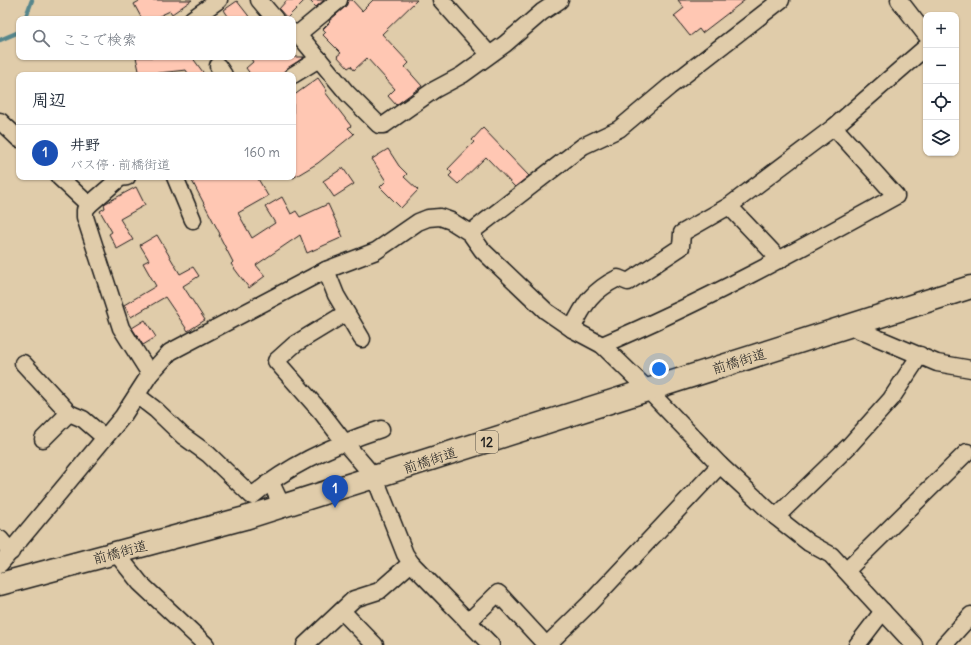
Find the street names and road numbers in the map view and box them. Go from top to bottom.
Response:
street label: 前橋街道 [710,344,768,378]
road number: 12 [476,431,498,453]
street label: 前橋街道 [401,443,459,477]
street label: 前橋街道 [91,536,149,568]

